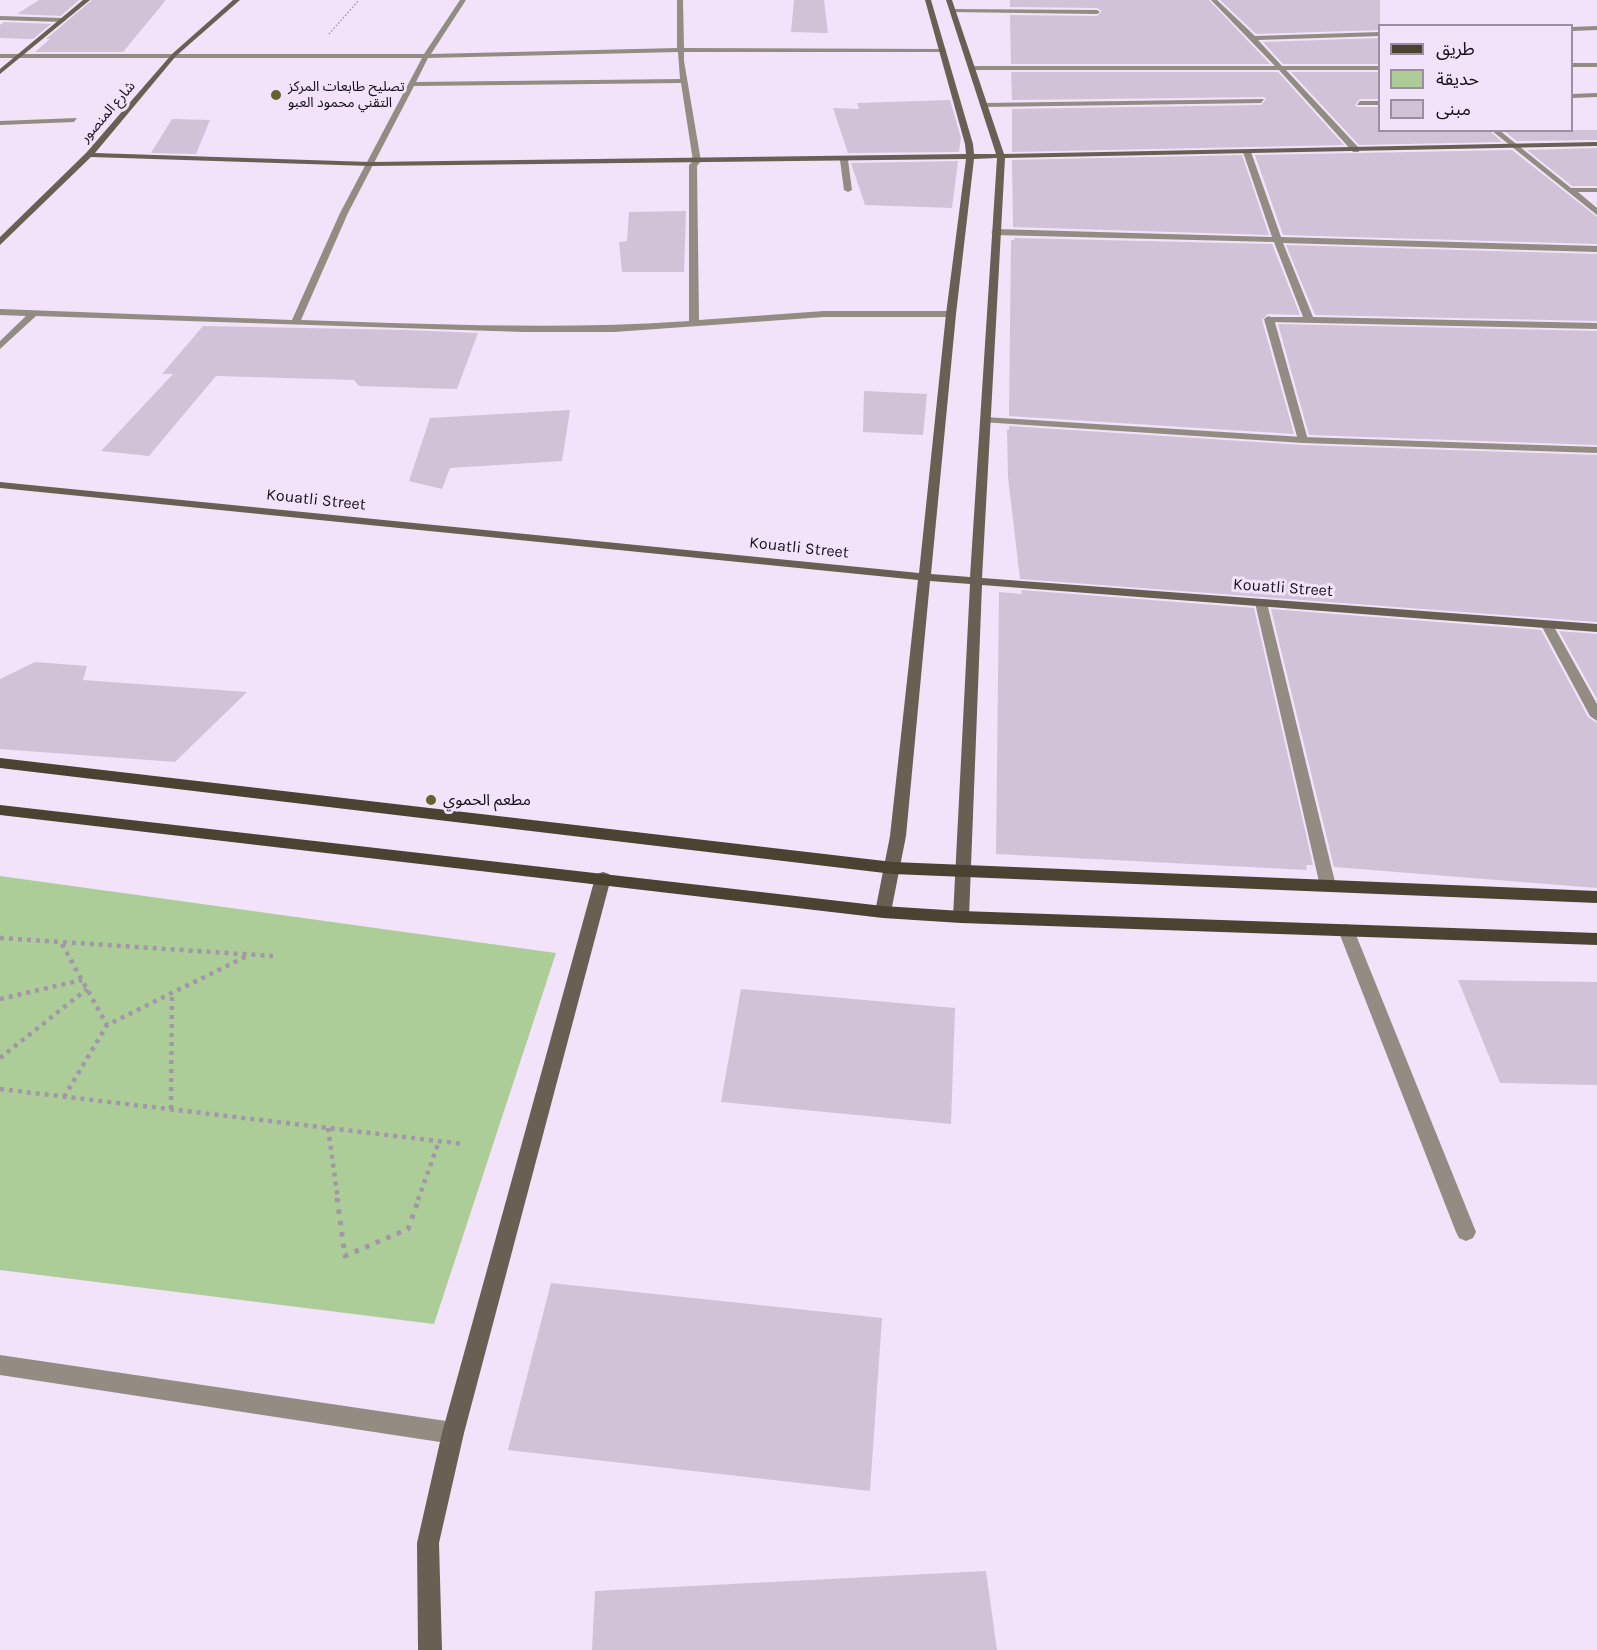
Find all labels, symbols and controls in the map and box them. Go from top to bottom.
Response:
legend [1378,24,1573,132]
text: طريق [1436,38,1475,60]
text: حديقة [1436,68,1479,90]
street label: شارع المنصور [77,78,139,146]
place label: تصليح طابعات المركز التقني محمود العبو [288,79,405,112]
marker: تصليح طابعات المركز التقني محمود العبو [269,88,283,102]
text: مبنى [1436,98,1471,120]
street label: Kouatli Street [265,485,367,515]
street label: Kouatli Street [748,533,850,563]
street label: Kouatli Street [1232,575,1334,601]
place label: مطعم الحموي [443,790,531,810]
marker: مطعم الحموي [424,793,438,807]

